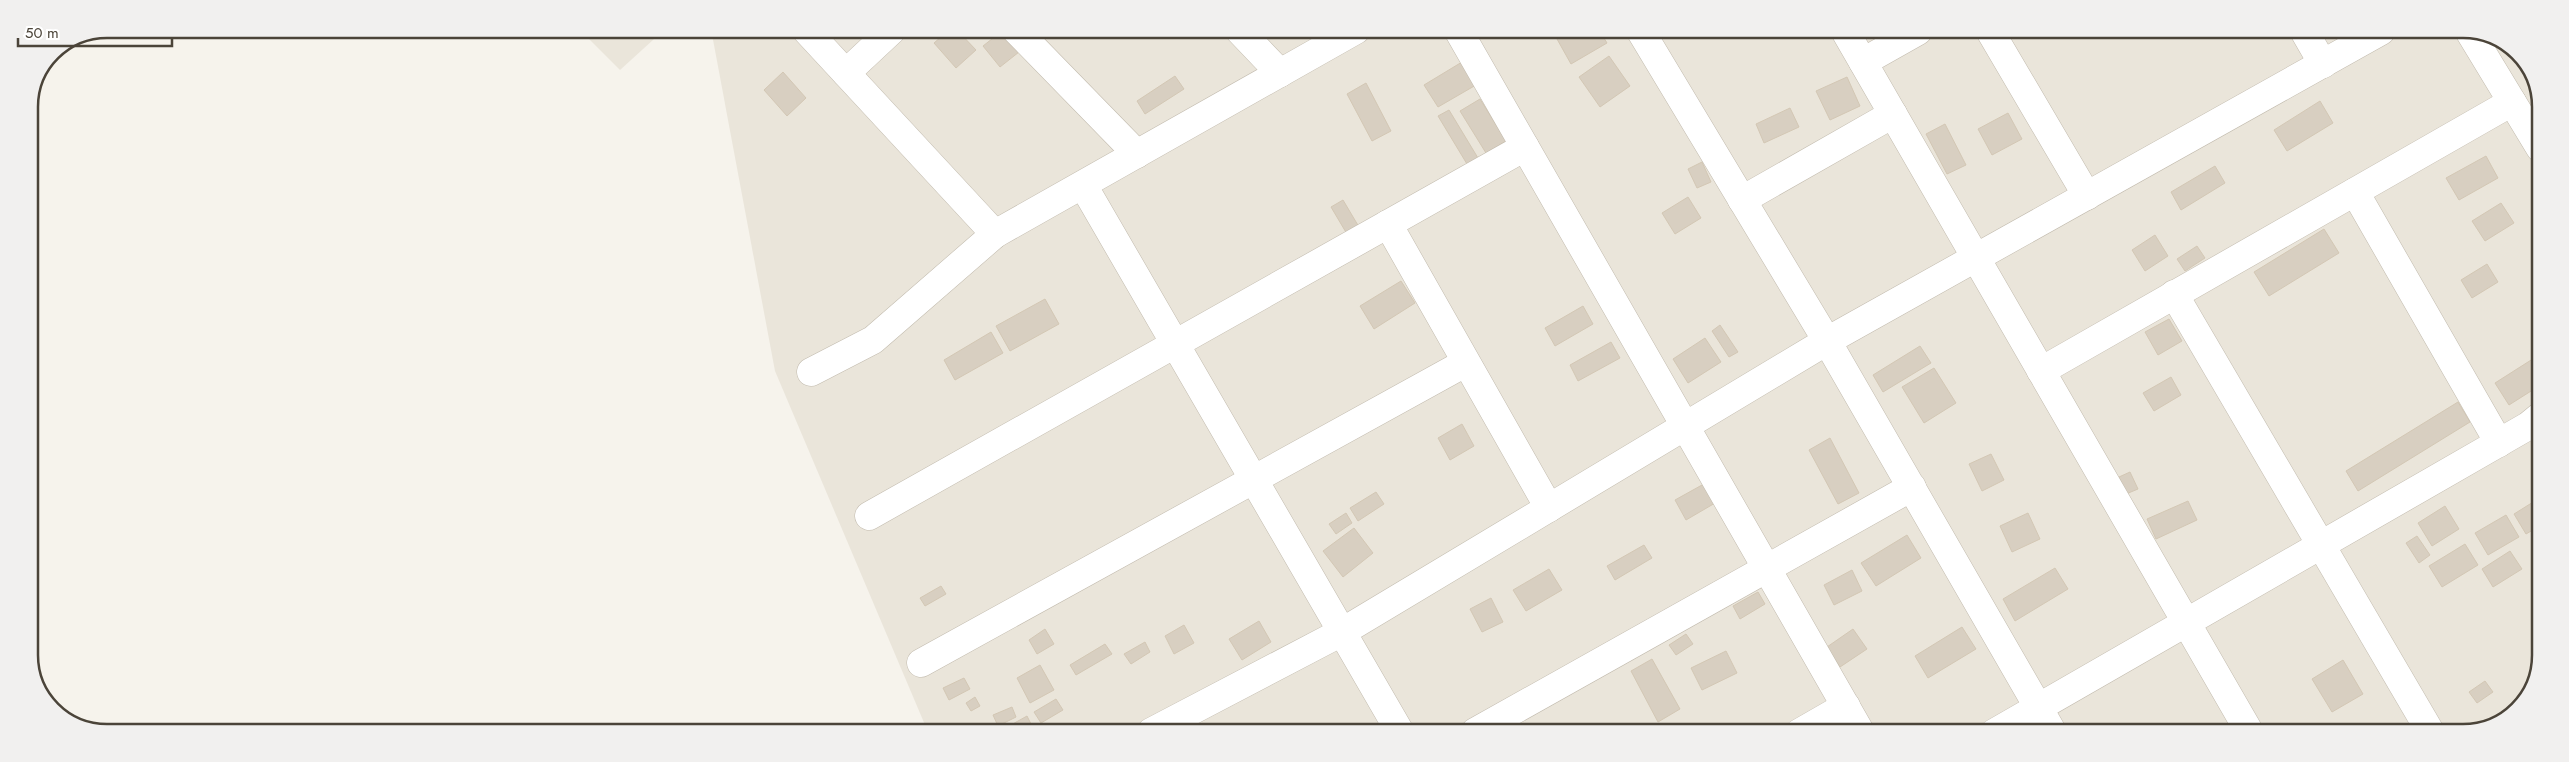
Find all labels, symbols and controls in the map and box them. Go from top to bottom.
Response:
scale bar [18,15,171,47]
text: 50 m [25,22,59,44]

